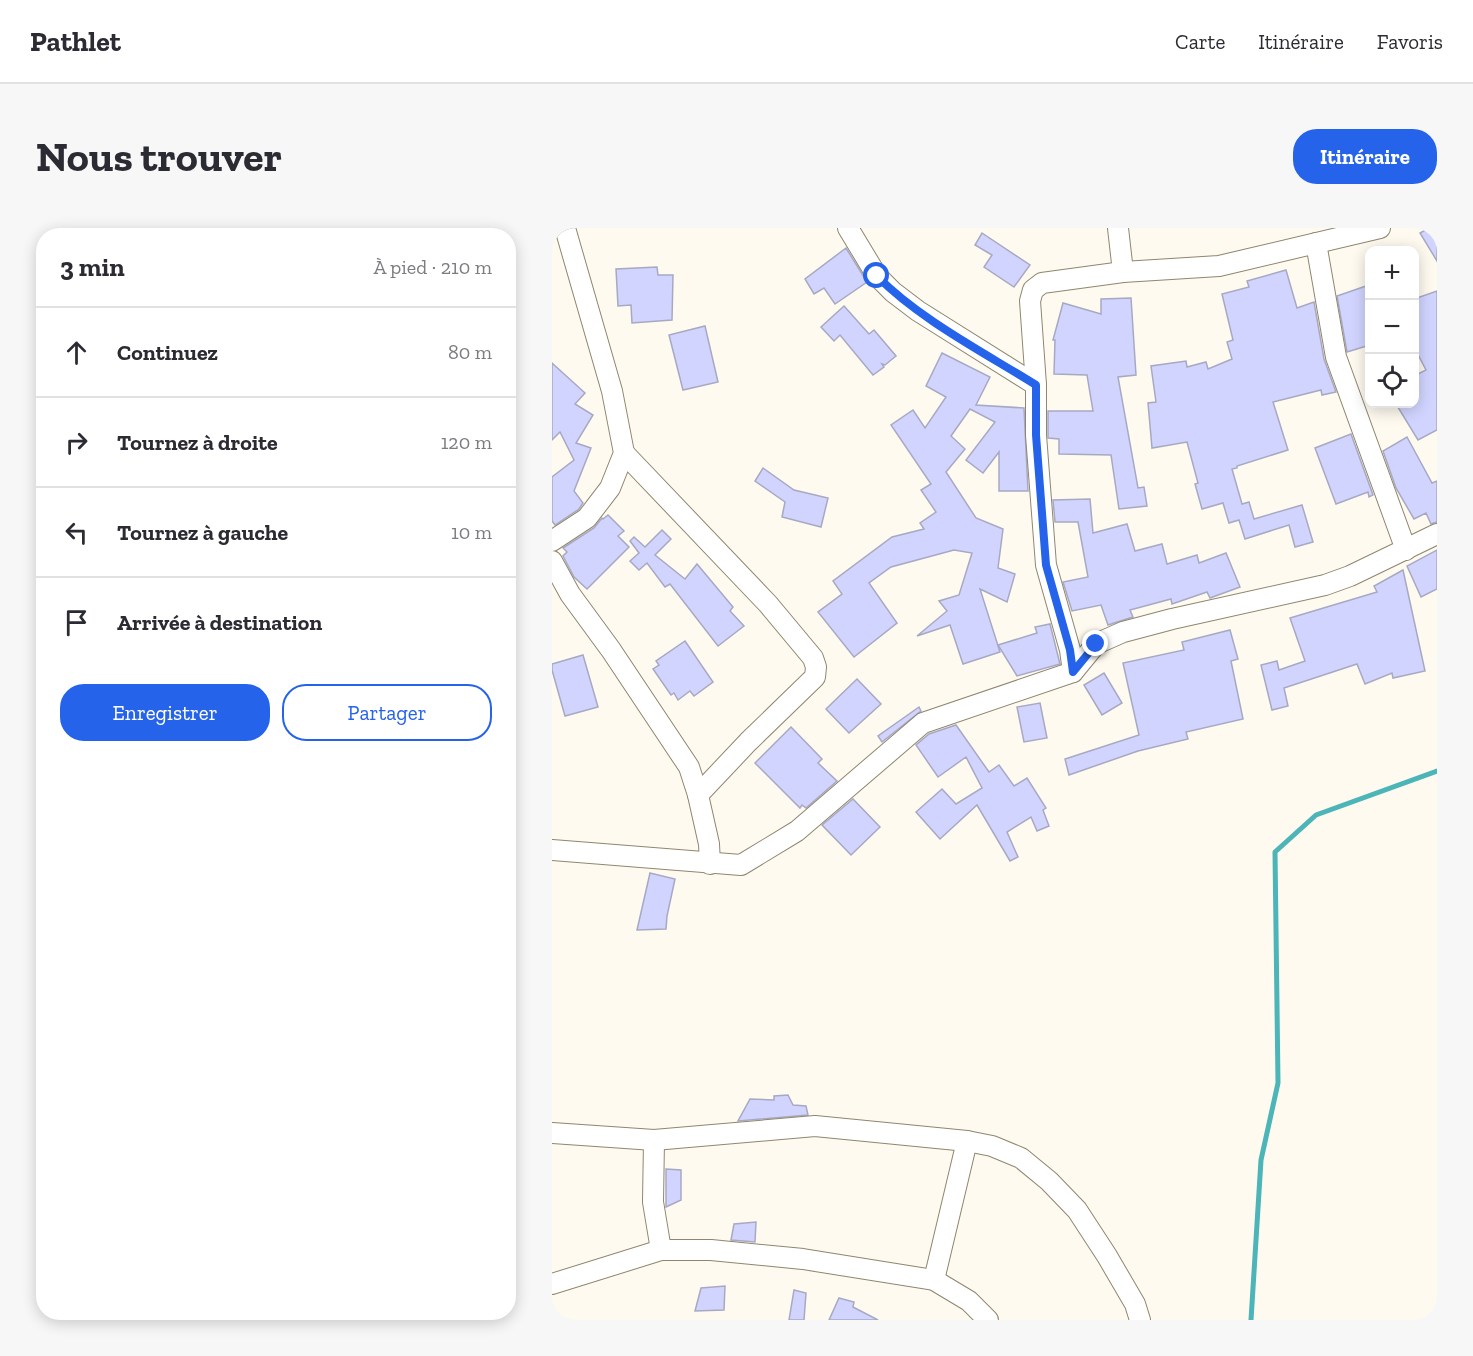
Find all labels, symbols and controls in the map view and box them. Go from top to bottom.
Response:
text: Pathlet [30,25,121,58]
text: Carte [1175,29,1225,54]
text: Itinéraire [1258,29,1344,54]
text: Favoris [1377,29,1443,54]
button: Itinéraire [1293,129,1437,184]
text: Nous trouver [36,131,282,182]
map controls [1365,246,1419,408]
button: + [1365,246,1419,300]
text: 3 min [60,251,125,283]
text: À pied · 210 m [373,255,492,279]
route start [863,262,889,288]
button: − [1365,300,1419,354]
icon: ahead [60,336,93,369]
text: Continuez [117,339,218,366]
text: 80 m [448,340,492,364]
button: locate [1365,354,1419,408]
icon: right [60,426,93,459]
text: Tournez à droite [117,429,278,456]
text: 120 m [441,430,492,454]
icon: left [60,516,93,549]
text: Tournez à gauche [117,519,288,546]
text: 10 m [451,520,492,544]
icon: arrive [60,606,93,639]
text: Arrivée à destination [117,609,322,636]
route end [1082,630,1108,656]
button: Enregistrer [60,684,270,741]
button: Partager [282,684,492,741]

